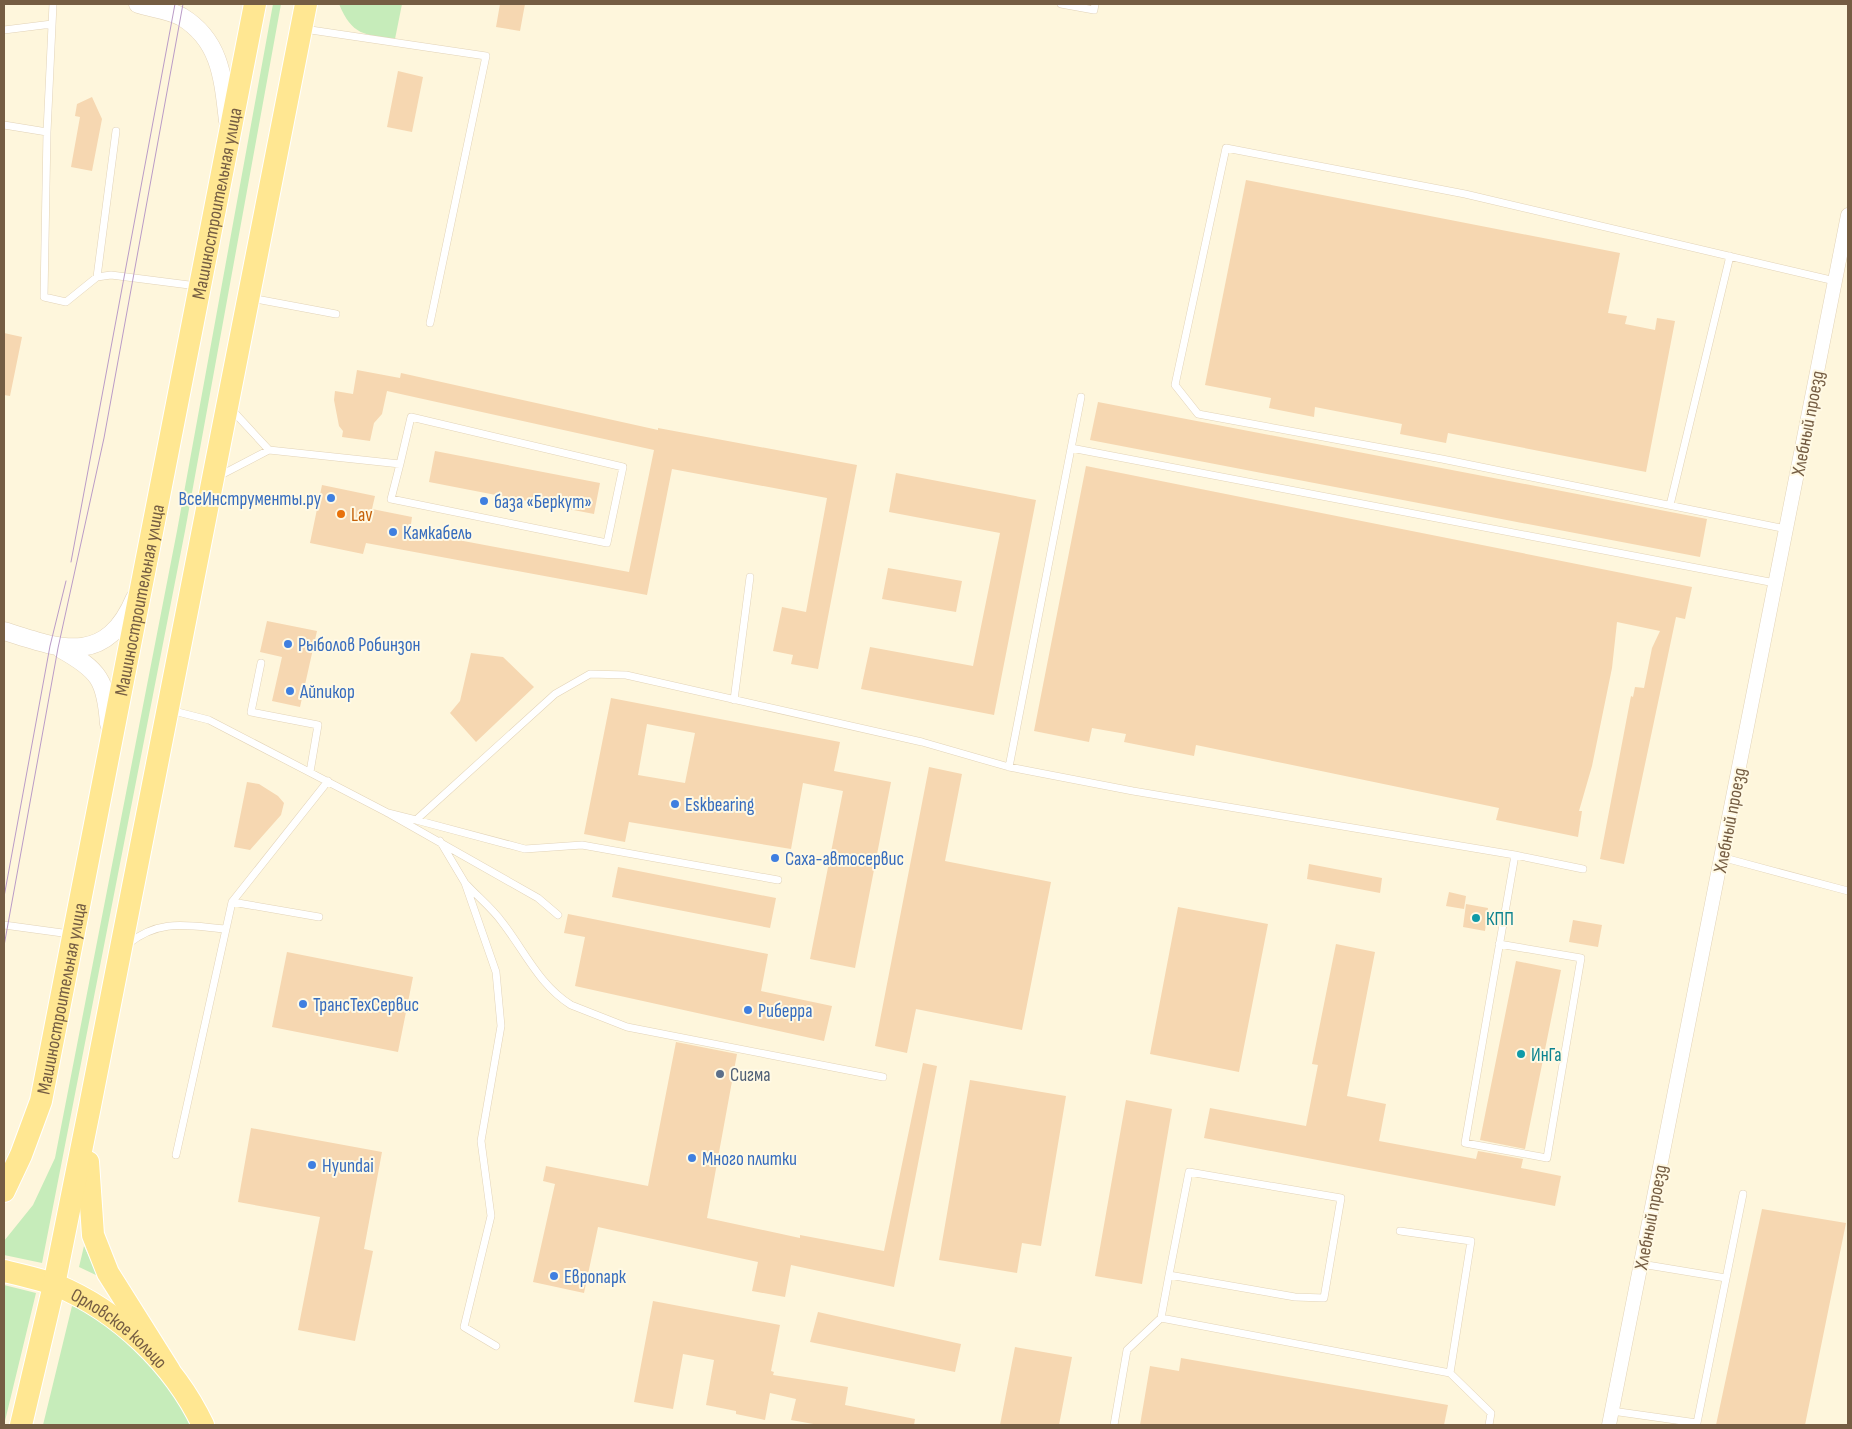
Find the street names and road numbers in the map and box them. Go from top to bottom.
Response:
street label: Машиностроительная улица [188,106,248,301]
street label: Хлебный проезд [1787,369,1830,479]
street label: Машиностроительная улица [110,502,170,698]
street label: Хлебный проезд [1709,766,1752,876]
street label: Машиностроительная улица [33,901,92,1096]
street label: Хлебный проезд [1630,1163,1673,1273]
street label: Орловское кольцо [67,1284,172,1374]

